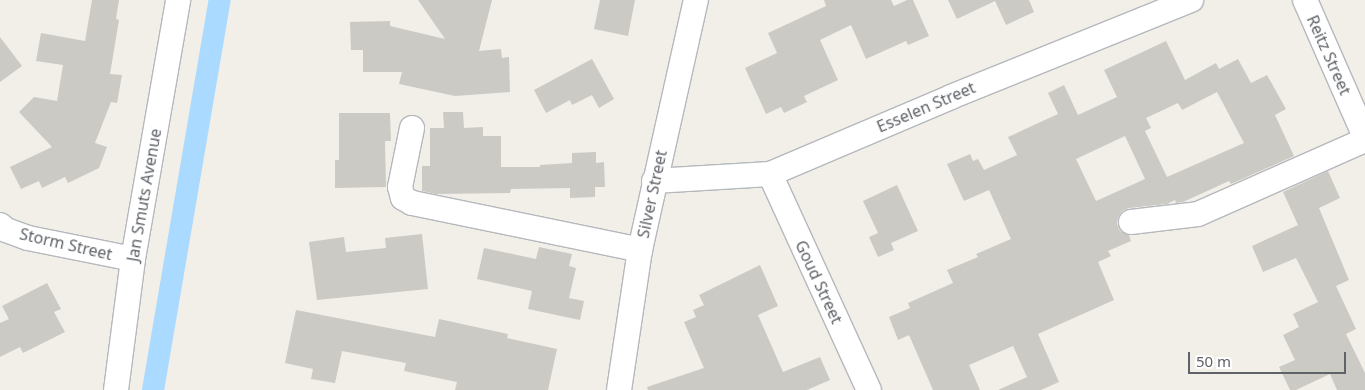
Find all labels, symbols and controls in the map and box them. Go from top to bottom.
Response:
street label: Reitz Street [1303,12,1355,98]
street label: Esselen Street [874,78,978,136]
street label: Jan Smuts Avenue [123,127,165,263]
street label: Silver Street [633,148,671,240]
street label: Storm Street [18,224,114,264]
street label: Goud Street [791,237,847,327]
scale bar [1190,342,1348,374]
text: 50 m [1196,351,1231,371]

